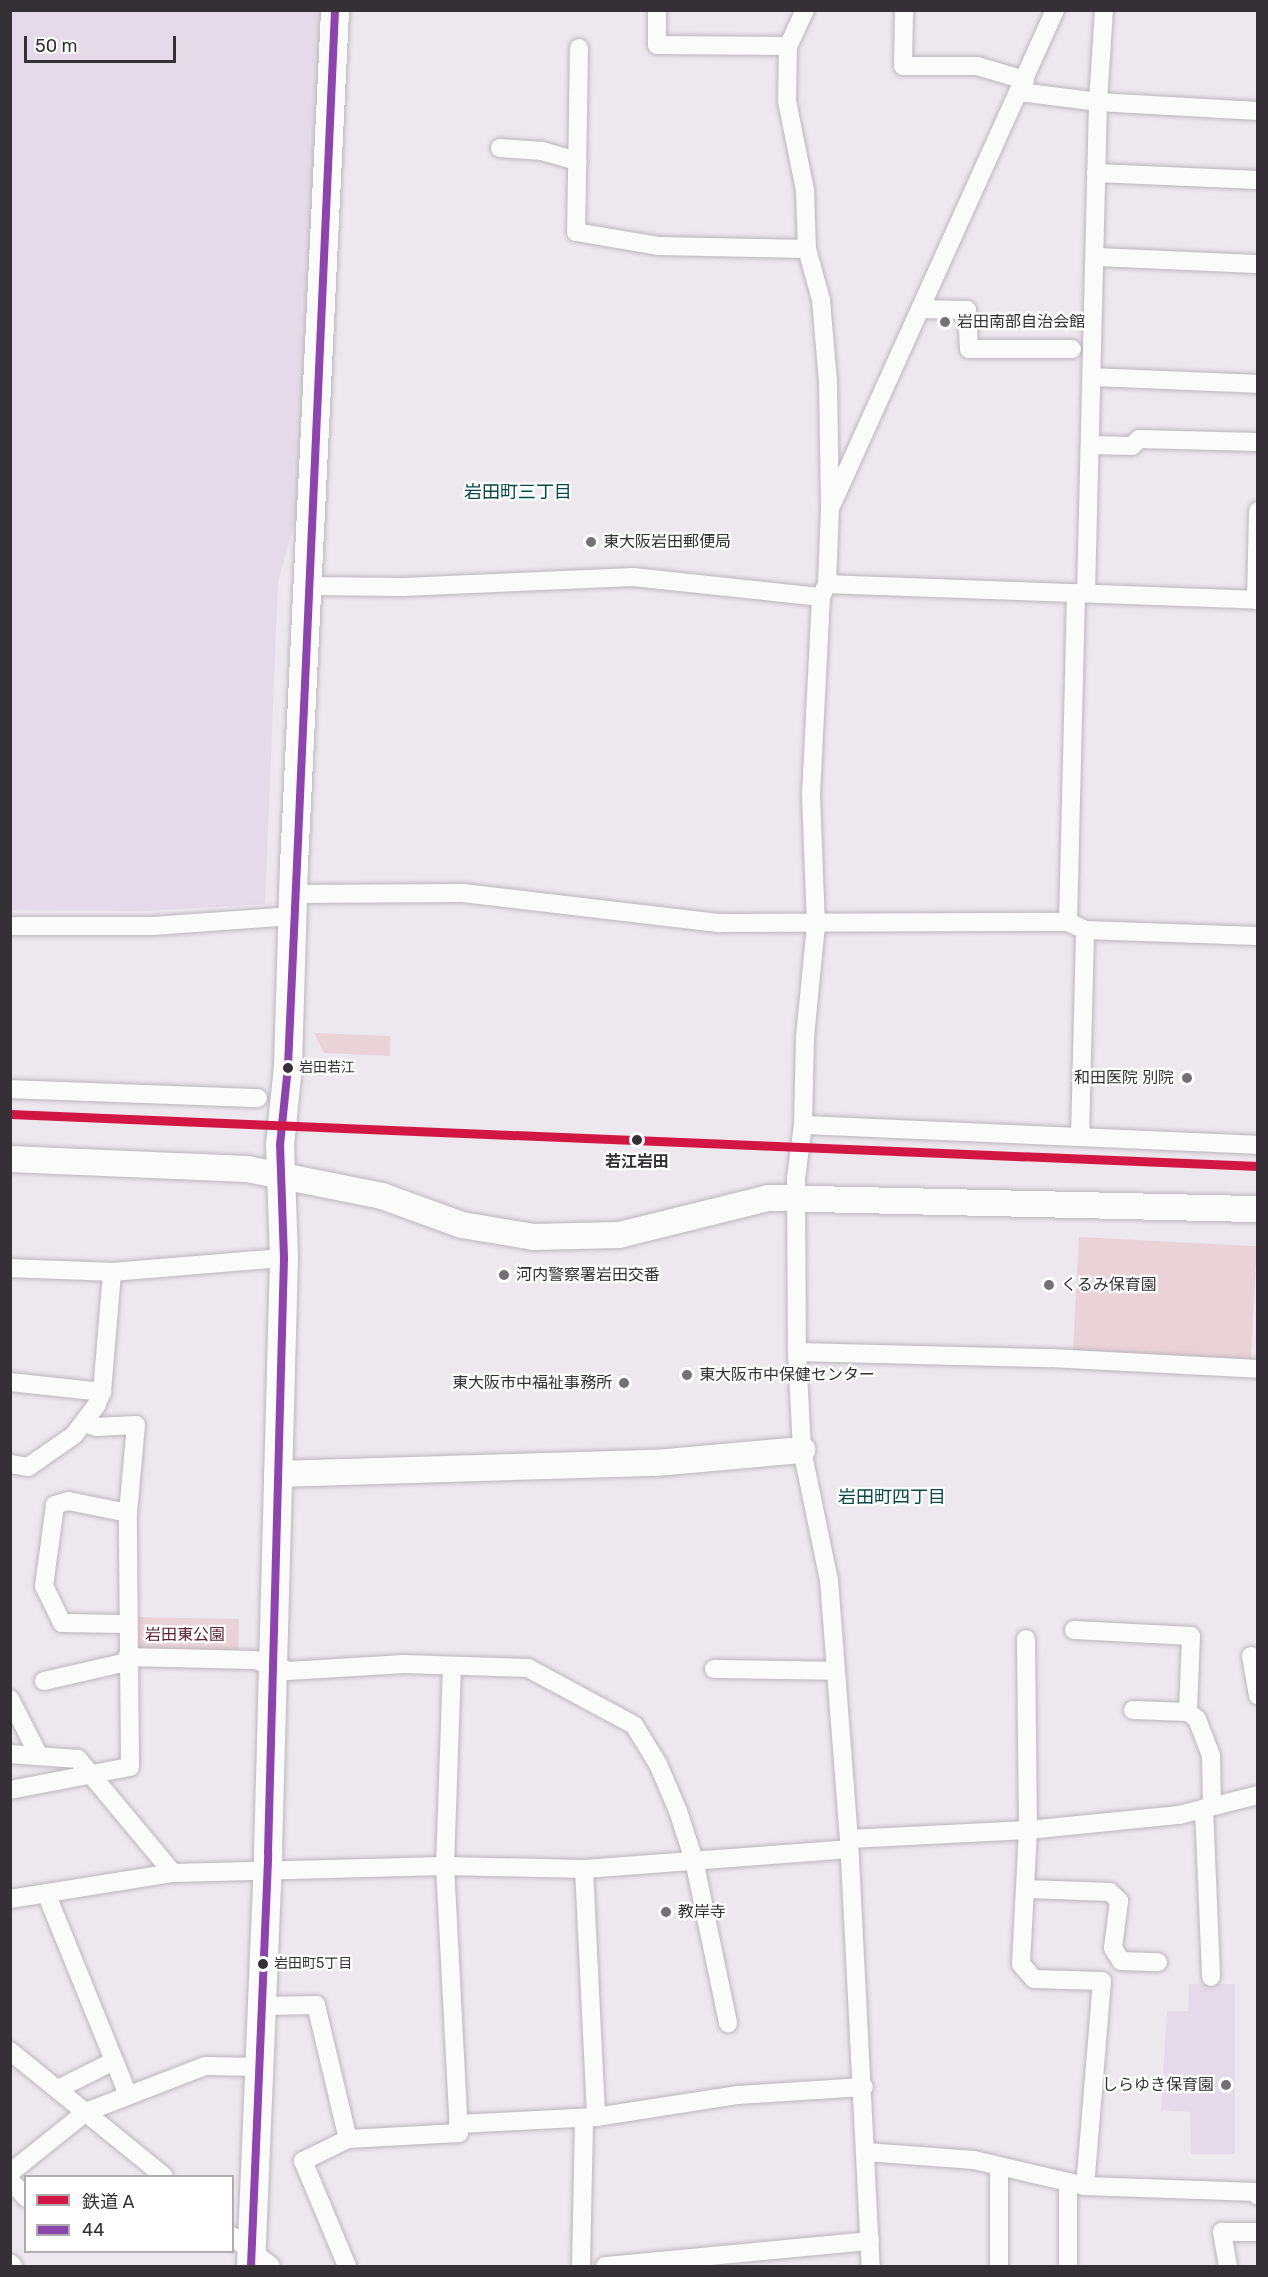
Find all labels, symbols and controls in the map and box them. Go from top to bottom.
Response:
scale bar [27,24,178,62]
text: 50 m [35,35,78,57]
place label: 岩田南部自治会館 [957,312,1085,332]
marker: 岩田南部自治会館 [938,315,952,329]
district label: 岩田町三丁目 [464,481,572,503]
place label: 東大阪岩田郵便局 [603,532,731,552]
marker: 東大阪岩田郵便局 [584,535,598,549]
place label: 岩田若江 [299,1060,355,1076]
marker: 岩田若江 [282,1062,294,1074]
place label: 和田医院 別院 [1074,1068,1174,1088]
marker: 和田医院 別院 [1178,1069,1196,1087]
marker: 若江岩田 [627,1130,647,1150]
place label: 若江岩田 [605,1152,669,1172]
place label: 河内警察署岩田交番 [516,1265,660,1285]
marker: 河内警察署岩田交番 [497,1268,511,1282]
place label: くるみ保育園 [1061,1275,1157,1295]
marker: くるみ保育園 [1042,1278,1056,1292]
place label: 東大阪市中保健センター [699,1365,875,1385]
marker: 東大阪市中保健センター [680,1368,694,1382]
place label: 東大阪市中福祉事務所 [452,1373,612,1393]
marker: 東大阪市中福祉事務所 [617,1376,631,1390]
district label: 岩田町四丁目 [838,1486,946,1508]
park label: 岩田東公園 [145,1625,225,1645]
place label: 教岸寺 [678,1902,726,1922]
marker: 教岸寺 [659,1905,673,1919]
place label: 岩田町5丁目 [274,1956,352,1972]
marker: 岩田町5丁目 [257,1958,269,1970]
place label: しらゆき保育園 [1102,2075,1214,2095]
marker: しらゆき保育園 [1219,2078,1233,2092]
legend [24,2175,234,2253]
text: 鉄道 A [82,2191,134,2213]
text: 44 [82,2219,104,2241]

